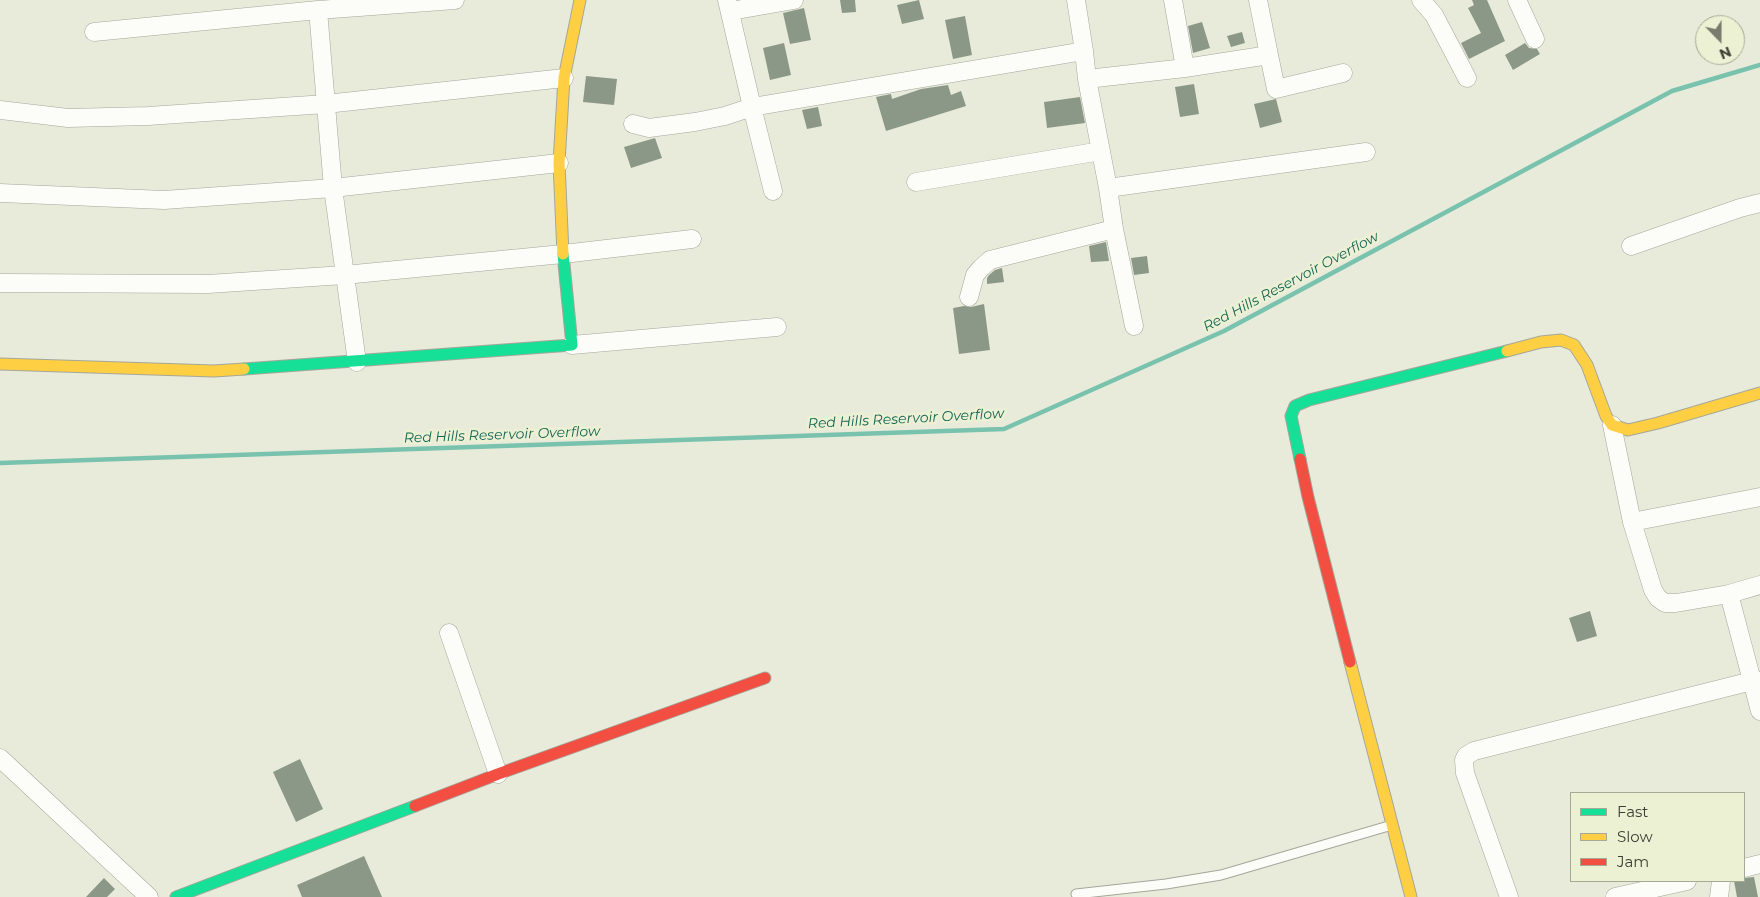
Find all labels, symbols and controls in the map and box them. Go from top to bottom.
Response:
north arrow [1695,15,1745,65]
text: N [1717,43,1734,63]
water label: Red Hills Reservoir Overflow [1200,228,1382,336]
water label: Red Hills Reservoir Overflow [807,405,1005,433]
water label: Red Hills Reservoir Overflow [403,423,601,447]
legend [1570,792,1745,882]
text: Fast [1617,802,1648,821]
text: Slow [1617,827,1653,846]
text: Jam [1617,852,1649,871]

